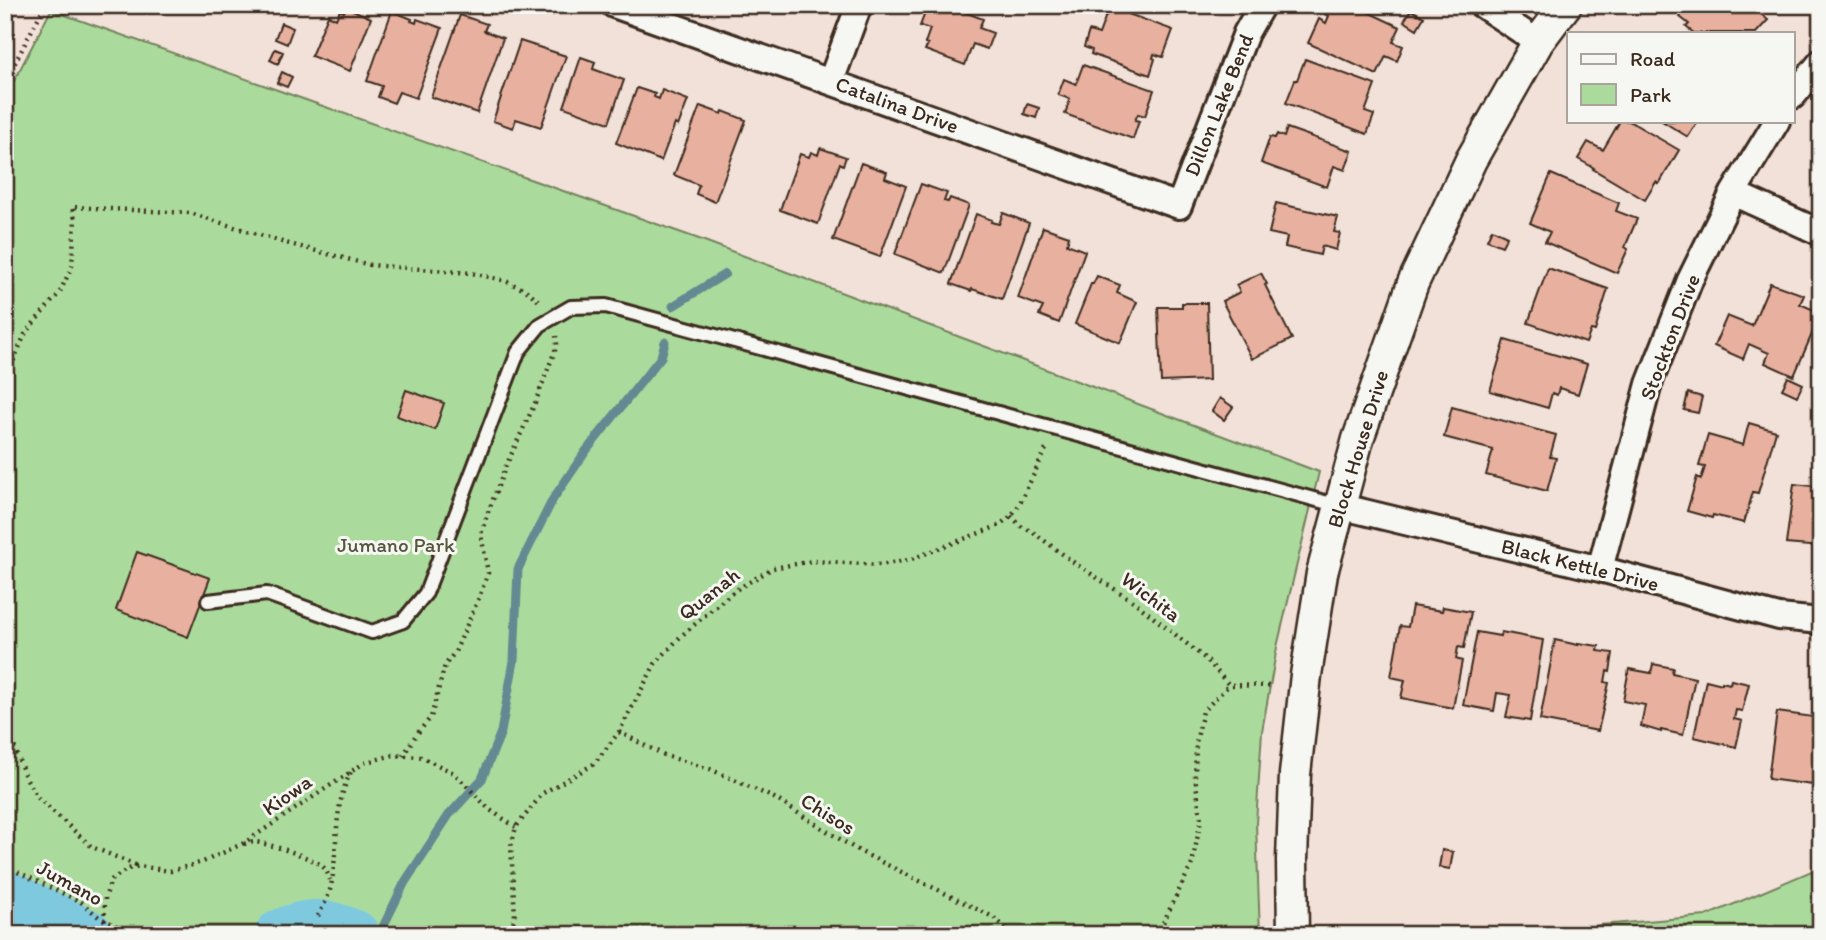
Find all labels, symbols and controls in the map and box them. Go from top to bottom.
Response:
street label: Dillon Lake Bend [1179,29,1259,180]
legend [1567,32,1794,122]
text: Road [1630,46,1676,71]
street label: Catalina Drive [832,71,962,138]
text: Park [1630,82,1672,107]
street label: Stockton Drive [1634,270,1705,403]
street label: Block House Drive [1322,367,1393,531]
park label: Jumano Park [337,532,455,557]
street label: Black Kettle Drive [1499,533,1661,596]
street label: Quanah [673,562,744,625]
street label: Wichita [1117,566,1186,627]
street label: Kiowa [257,769,316,821]
street label: Chisos [796,787,860,840]
street label: Jumano [33,854,108,911]

